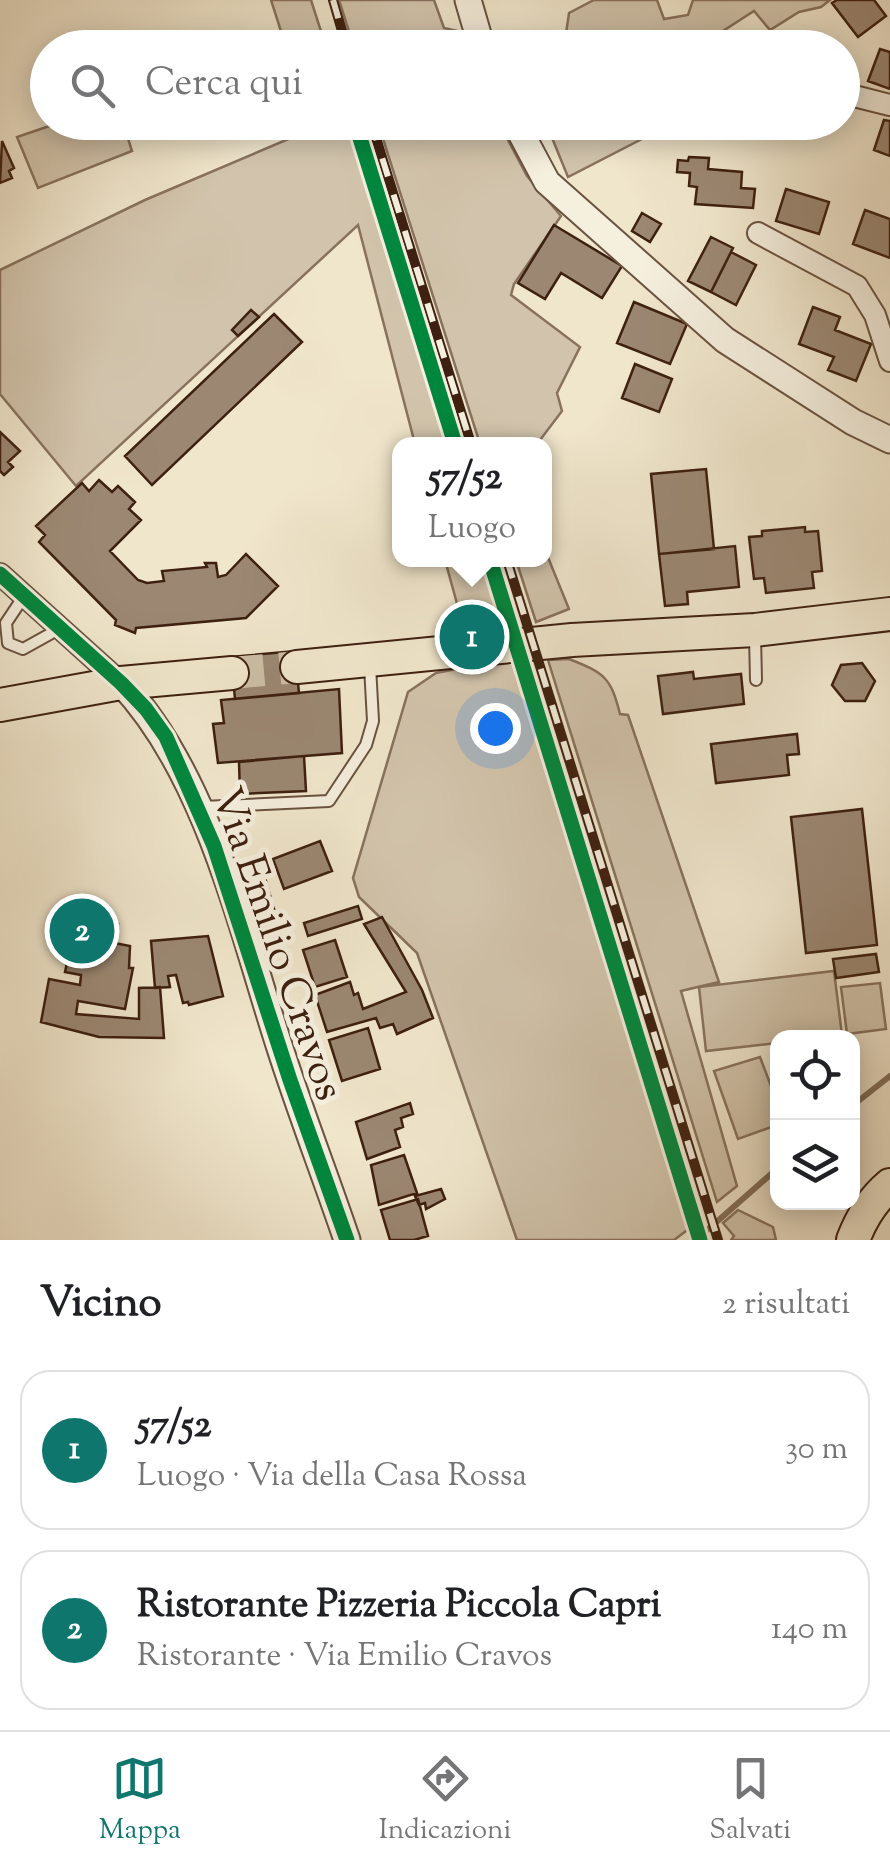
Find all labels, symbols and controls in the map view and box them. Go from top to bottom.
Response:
search box [30,30,860,140]
icon: search [65,58,120,113]
text: Cerca qui [145,58,303,112]
popup [392,437,552,567]
text: 57/52 [428,452,502,506]
text: Luogo [428,506,516,552]
pin: 1 [440,600,504,674]
your location [470,703,521,754]
street label: Via Emilio Cravos [194,780,357,1109]
pin: 2 [49,894,114,968]
map controls [770,1030,860,1210]
button: locate [770,1030,860,1120]
button: layers [770,1120,860,1210]
text: Vicino [40,1275,161,1335]
text: 2 risultati [722,1282,850,1328]
text: 57/52 [137,1400,212,1454]
text: 1 [69,1427,80,1473]
text: 30 m [785,1427,848,1473]
text: Luogo · Via della Casa Rossa [137,1454,527,1500]
text: Ristorante Pizzeria Piccola Capri [137,1580,661,1634]
text: 2 [67,1607,82,1653]
text: 140 m [771,1607,848,1653]
text: Ristorante · Via Emilio Cravos [137,1634,552,1680]
tab: Mappa [99,1751,181,1851]
tab: Indicazioni [379,1751,512,1851]
tab: Salvati [709,1751,791,1851]

